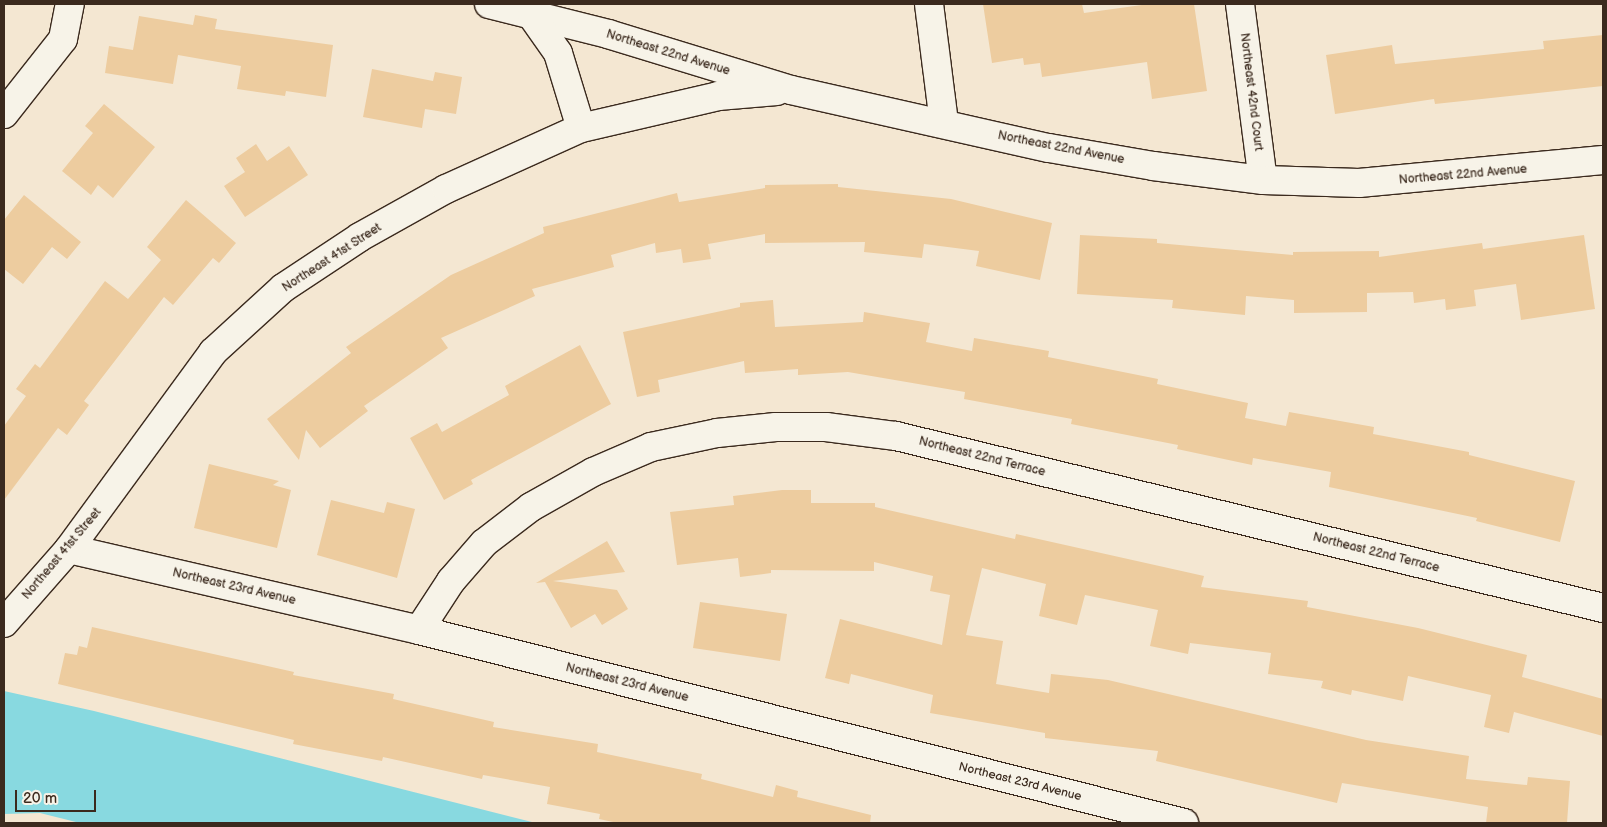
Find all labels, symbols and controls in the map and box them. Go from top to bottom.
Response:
street label: Northeast 22nd Avenue [604,27,732,79]
street label: Northeast 42nd Court [1237,32,1265,152]
street label: Northeast 22nd Avenue [996,129,1126,167]
street label: Northeast 22nd Avenue [1398,162,1528,188]
street label: Northeast 41st Street [280,221,384,295]
street label: Northeast 22nd Terrace [917,434,1047,480]
street label: Northeast 41st Street [19,505,105,603]
street label: Northeast 22nd Terrace [1311,530,1441,576]
street label: Northeast 23rd Avenue [171,566,297,608]
street label: Northeast 23rd Avenue [564,661,690,705]
street label: Northeast 23rd Avenue [957,760,1083,804]
scale bar [18,780,99,812]
text: 20 m [23,789,57,808]

